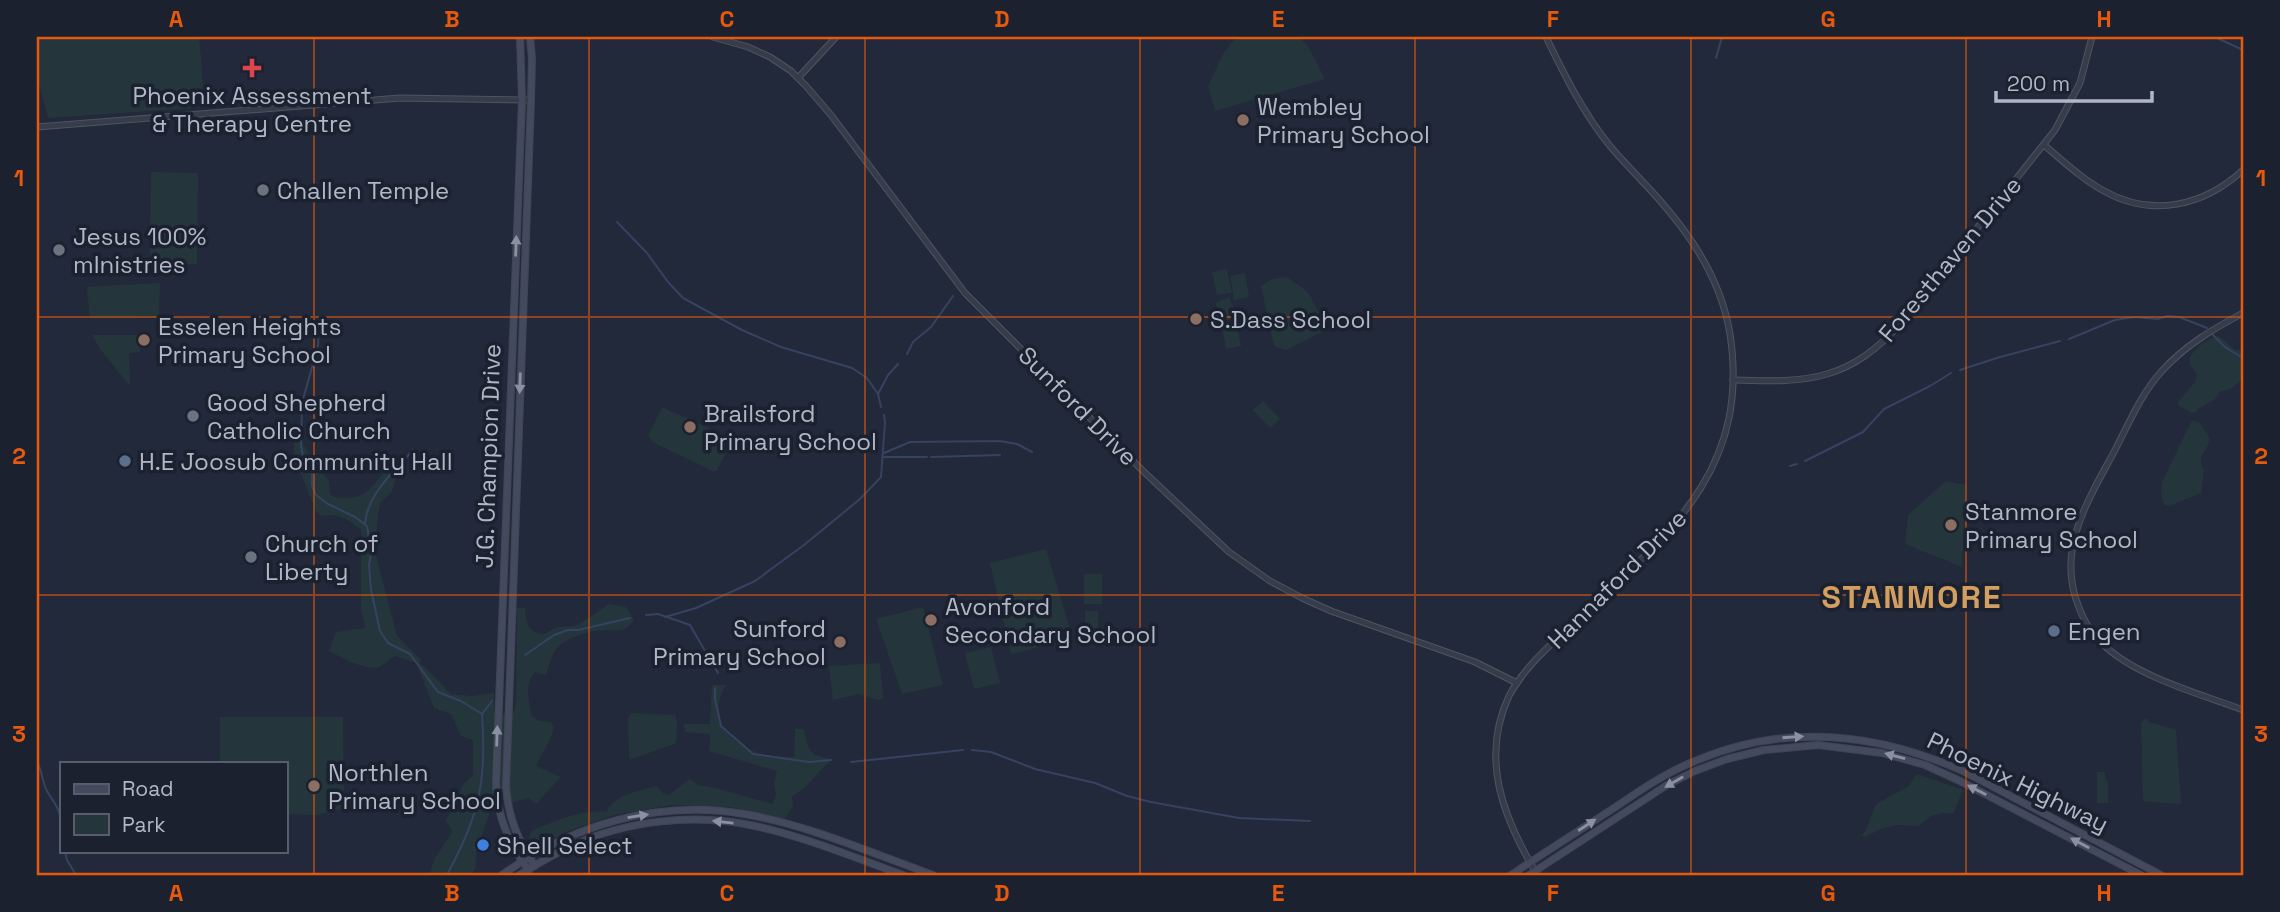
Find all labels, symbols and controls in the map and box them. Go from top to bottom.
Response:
text: A [169,4,184,34]
text: B [444,4,460,34]
text: C [720,4,734,34]
text: D [994,4,1010,34]
text: E [1272,4,1284,34]
text: F [1547,4,1559,34]
text: G [1820,4,1836,34]
text: H [2096,4,2112,34]
marker: Phoenix Assessment & Therapy Centre [242,58,262,78]
scale bar [1996,60,2152,104]
text: 200 m [2007,70,2070,97]
place label: Phoenix Assessment & Therapy Centre [132,80,372,139]
place label: Wembley Primary School [1257,91,1430,150]
marker: Wembley Primary School [1235,112,1251,128]
text: 1 [14,163,24,193]
text: 1 [2256,163,2266,193]
street label: Foresthaven Drive [1872,170,2028,348]
place label: Challen Temple [277,175,449,206]
marker: Challen Temple [255,182,271,198]
place label: Jesus 100% mInistries [73,221,206,280]
one-way arrow [511,235,522,257]
marker: Jesus 100% mInistries [51,242,67,258]
place label: S.Dass School [1210,304,1371,335]
place label: Esselen Heights Primary School [158,311,341,370]
marker: S.Dass School [1188,311,1204,327]
marker: Esselen Heights Primary School [136,332,152,348]
street label: Sunford Drive [1012,340,1144,472]
street label: J.G. Champion Drive [469,343,507,569]
one-way arrow [515,372,526,394]
place label: Good Shepherd Catholic Church [207,387,391,446]
place label: Brailsford Primary School [704,398,877,457]
marker: Good Shepherd Catholic Church [185,408,201,424]
marker: Brailsford Primary School [682,419,698,435]
text: 2 [12,441,26,471]
text: 2 [2254,441,2268,471]
place label: H.E Joosub Community Hall [139,446,453,477]
marker: H.E Joosub Community Hall [117,453,133,469]
place label: Stanmore Primary School [1965,496,2138,555]
street label: Hannaford Drive [1541,503,1693,655]
marker: Stanmore Primary School [1943,517,1959,533]
place label: Church of Liberty [265,528,378,587]
marker: Church of Liberty [243,549,259,565]
district label: STANMORE [1822,577,2003,617]
place label: Avonford Secondary School [945,591,1156,650]
marker: Avonford Secondary School [923,612,939,628]
place label: Sunford Primary School [653,613,826,672]
place label: Engen [2068,616,2141,647]
marker: Engen [2046,623,2062,639]
marker: Sunford Primary School [832,634,848,650]
text: 3 [12,719,26,749]
text: 3 [2254,719,2268,749]
one-way arrow [492,725,503,747]
street label: Phoenix Highway [1922,725,2114,839]
one-way arrow [1782,731,1804,742]
one-way arrow [1883,750,1905,761]
place label: Northlen Primary School [328,757,501,816]
legend [60,762,287,852]
text: Road [122,775,174,802]
one-way arrow [1665,776,1684,788]
marker: Northlen Primary School [306,778,322,794]
one-way arrow [1967,784,1987,795]
one-way arrow [627,810,649,821]
text: Park [122,811,166,838]
one-way arrow [712,816,734,827]
one-way arrow [1577,819,1597,832]
place label: Shell Select [497,830,632,861]
marker: Shell Select [475,837,491,853]
one-way arrow [2070,838,2090,850]
text: A [169,878,184,908]
text: B [444,878,460,908]
text: C [720,878,734,908]
text: D [994,878,1010,908]
text: E [1272,878,1284,908]
text: F [1547,878,1559,908]
text: G [1820,878,1836,908]
text: H [2096,878,2112,908]

